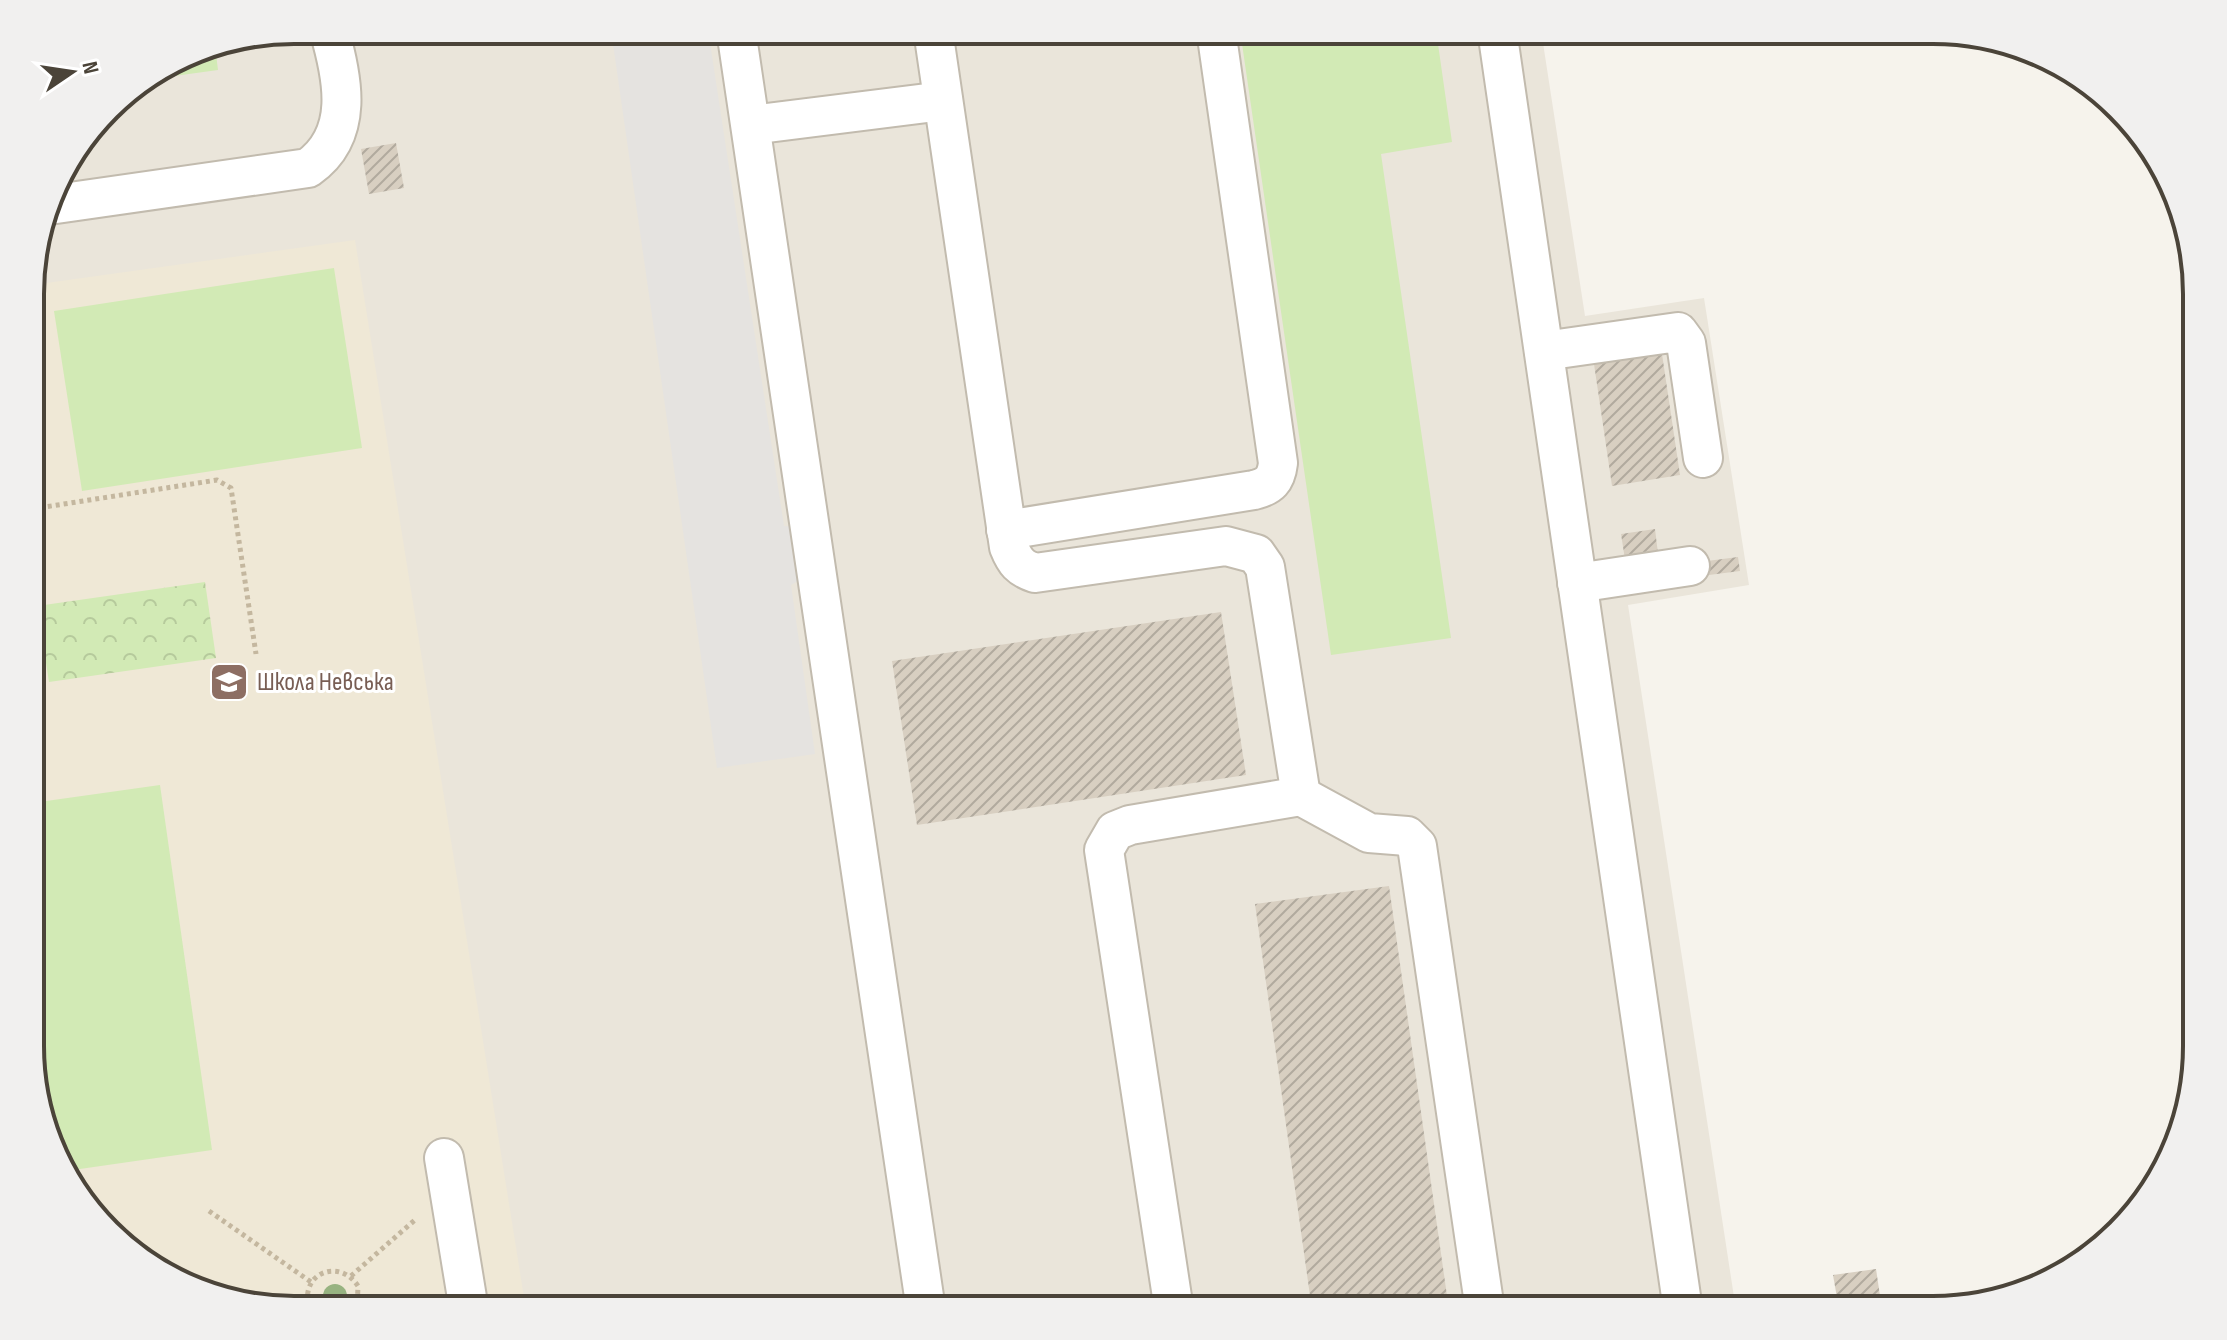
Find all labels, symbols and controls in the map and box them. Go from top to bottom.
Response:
north arrow [32,32,112,112]
text: N [76,59,105,77]
school or university icon: Школа Невська [208,661,250,703]
place label: Школа Невська [257,667,394,698]

